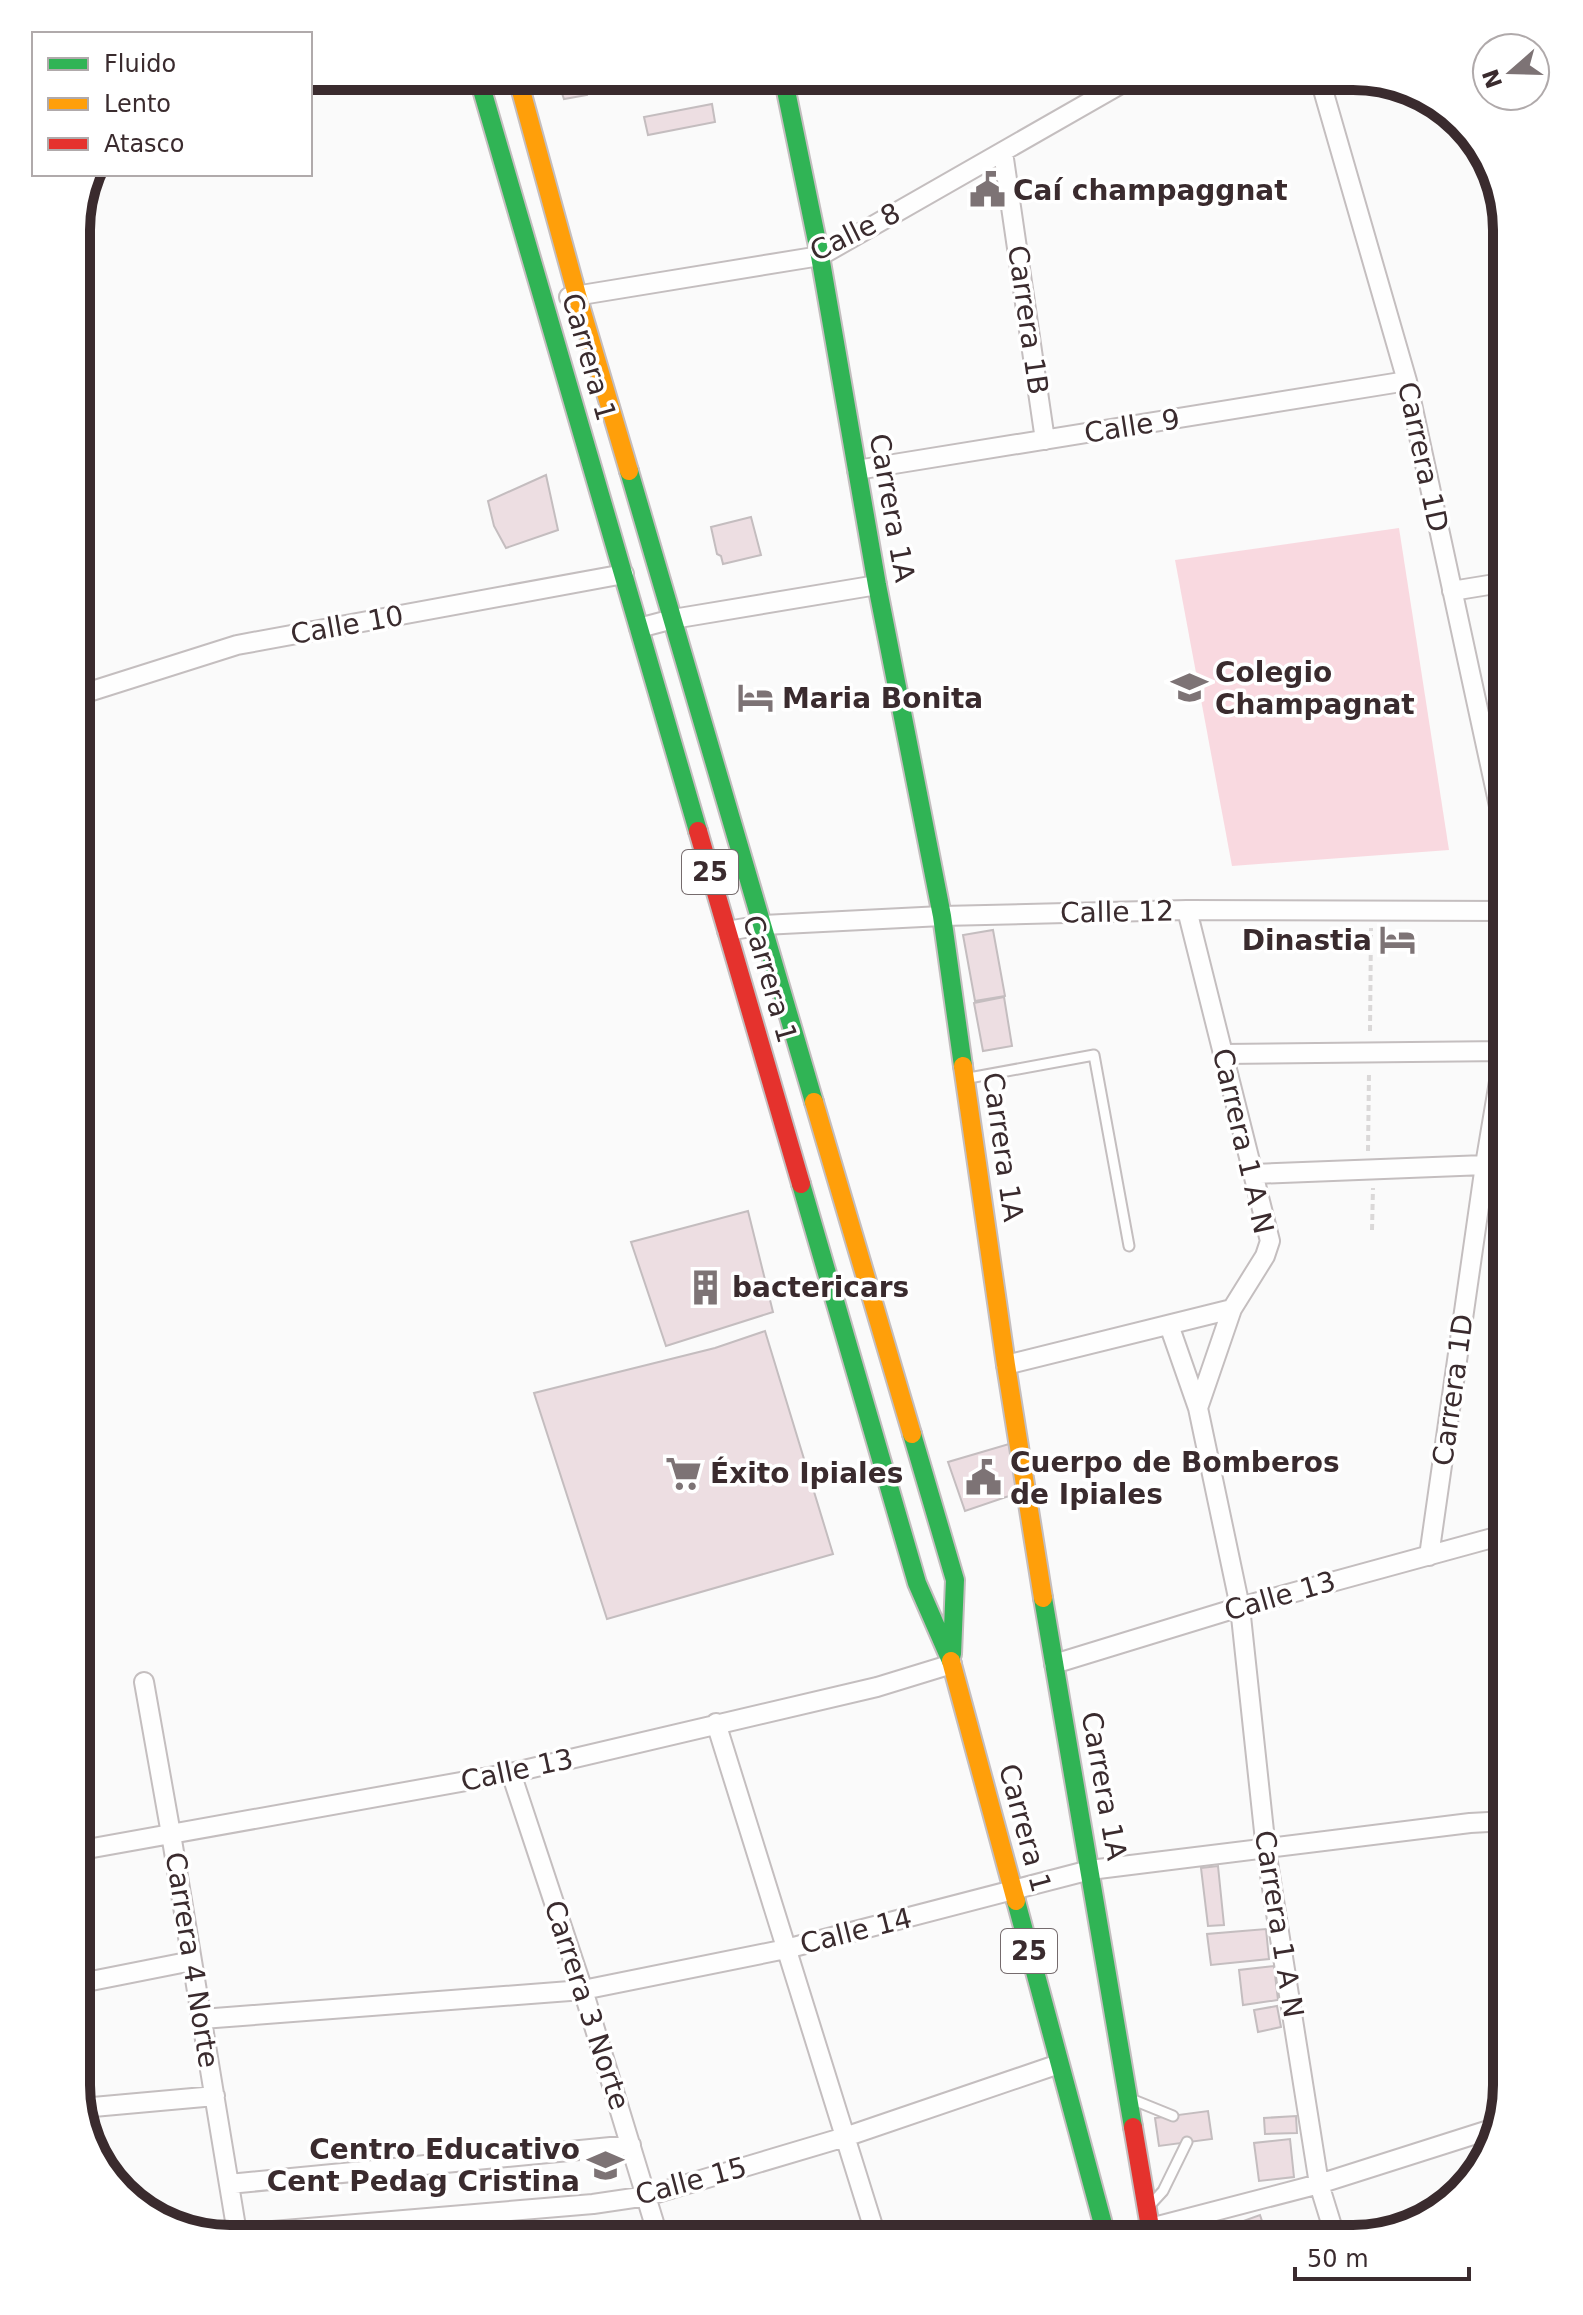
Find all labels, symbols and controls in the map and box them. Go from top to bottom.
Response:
legend [32,32,312,176]
north arrow [1471,32,1551,112]
text: Fluido [104,50,176,78]
text: N [1478,66,1508,92]
text: Lento [104,90,171,118]
text: Atasco [104,130,185,158]
public building icon: Caí champaggnat [968,171,1006,209]
place label: Caí champaggnat [1013,174,1288,207]
street label: Calle 8 [805,196,905,268]
street label: Carrera 1B [1001,243,1055,397]
street label: Carrera 1 [555,289,623,425]
street label: Carrera 1D [1391,379,1455,535]
street label: Calle 9 [1082,402,1182,450]
street label: Carrera 1A [863,431,921,585]
street label: Calle 10 [288,599,406,651]
place label: Colegio Champagnat [1215,656,1415,721]
school or university icon: Colegio Champagnat [1170,669,1208,707]
hotel icon: Maria Bonita [737,679,775,717]
place label: Maria Bonita [782,682,983,715]
road number: 25 [682,850,738,894]
street label: Calle 12 [1060,895,1174,929]
street label: Carrera 1 [736,911,804,1047]
hotel icon: Dinastia [1379,921,1417,959]
place label: Dinastia [1242,924,1372,957]
street label: Carrera 1 A N [1206,1045,1280,1237]
street label: Carrera 1A [976,1070,1030,1224]
building icon: bactericars [687,1268,725,1306]
place label: bactericars [732,1271,909,1304]
street label: Carrera 1D [1426,1312,1480,1468]
place label: Cuerpo de Bomberos de Ipiales [1010,1446,1340,1511]
supermarket icon: Éxito Ipiales [665,1454,703,1492]
place label: Éxito Ipiales [710,1456,903,1490]
public building icon: Cuerpo de Bomberos de Ipiales [965,1459,1003,1497]
street label: Calle 13 [1221,1564,1339,1628]
street label: Carrera 1A [1075,1709,1133,1863]
street label: Calle 13 [458,1742,576,1798]
street label: Carrera 1 [992,1760,1058,1896]
street label: Carrera 1 A N [1248,1828,1310,2020]
street label: Carrera 4 Norte [159,1850,225,2070]
street label: Carrera 3 Norte [538,1896,636,2114]
street label: Calle 14 [797,1901,915,1961]
road number: 25 [1001,1929,1057,1973]
place label: Centro Educativo Cent Pedag Cristina [267,2133,580,2198]
school or university icon: Centro Educativo Cent Pedag Cristina [587,2146,625,2184]
street label: Calle 15 [632,2150,750,2212]
scale bar [1295,2231,1469,2281]
text: 50 m [1307,2245,1369,2273]

